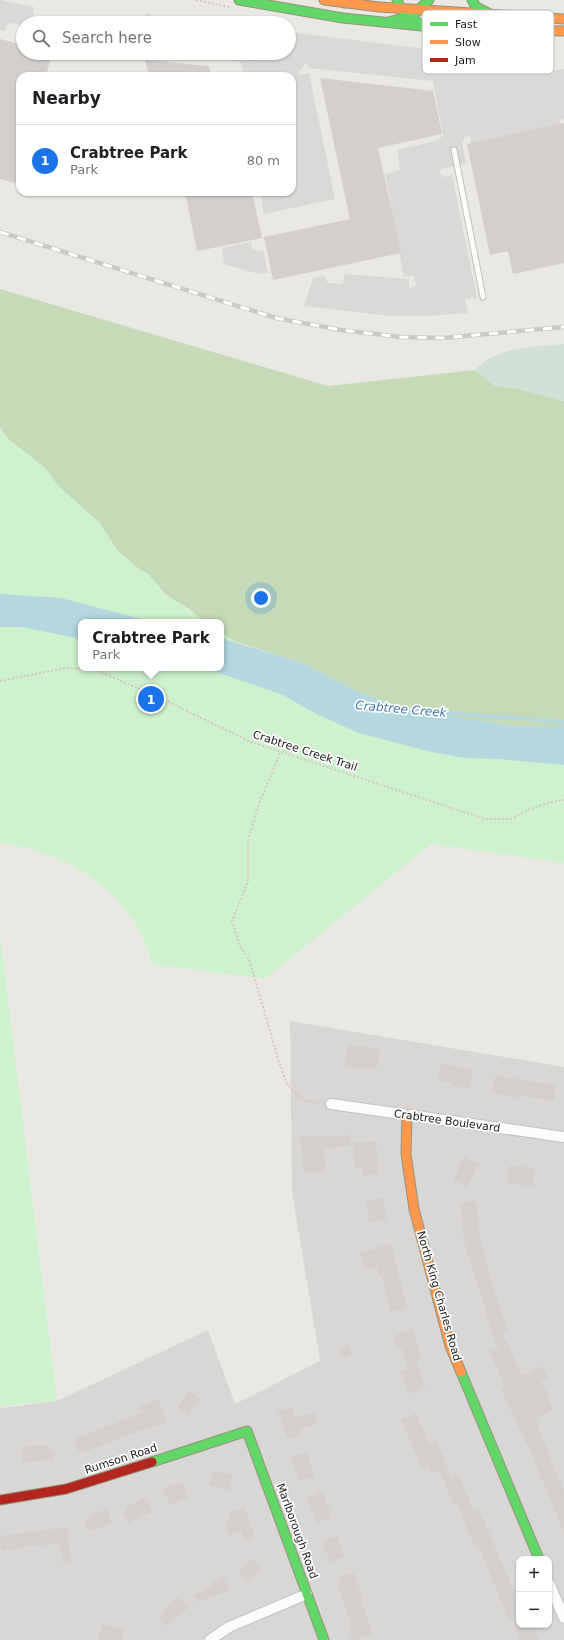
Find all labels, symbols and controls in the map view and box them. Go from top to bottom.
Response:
legend [422,10,554,74]
search box [16,16,296,60]
text: Fast [455,18,478,31]
icon: search [30,27,52,49]
text: Search here [62,29,152,47]
text: Slow [455,36,481,49]
text: Jam [454,54,476,67]
text: Nearby [32,88,101,108]
text: Crabtree Park [70,144,188,162]
text: 1 [40,153,50,168]
text: 80 m [247,153,280,168]
text: Park [70,162,98,177]
your location [251,588,271,608]
popup [78,619,224,671]
text: Crabtree Park [92,629,210,647]
text: Park [92,647,120,662]
pin: 1 [138,684,164,714]
water label: Crabtree Creek [355,698,448,720]
street label: Crabtree Creek Trail [251,728,359,774]
street label: Crabtree Boulevard [393,1107,501,1135]
street label: North King Charles Road [414,1230,464,1362]
street label: Rumson Road [83,1441,159,1477]
street label: Marlborough Road [274,1482,320,1580]
map controls [516,1556,552,1628]
button: + [516,1556,552,1592]
button: − [516,1592,552,1628]

